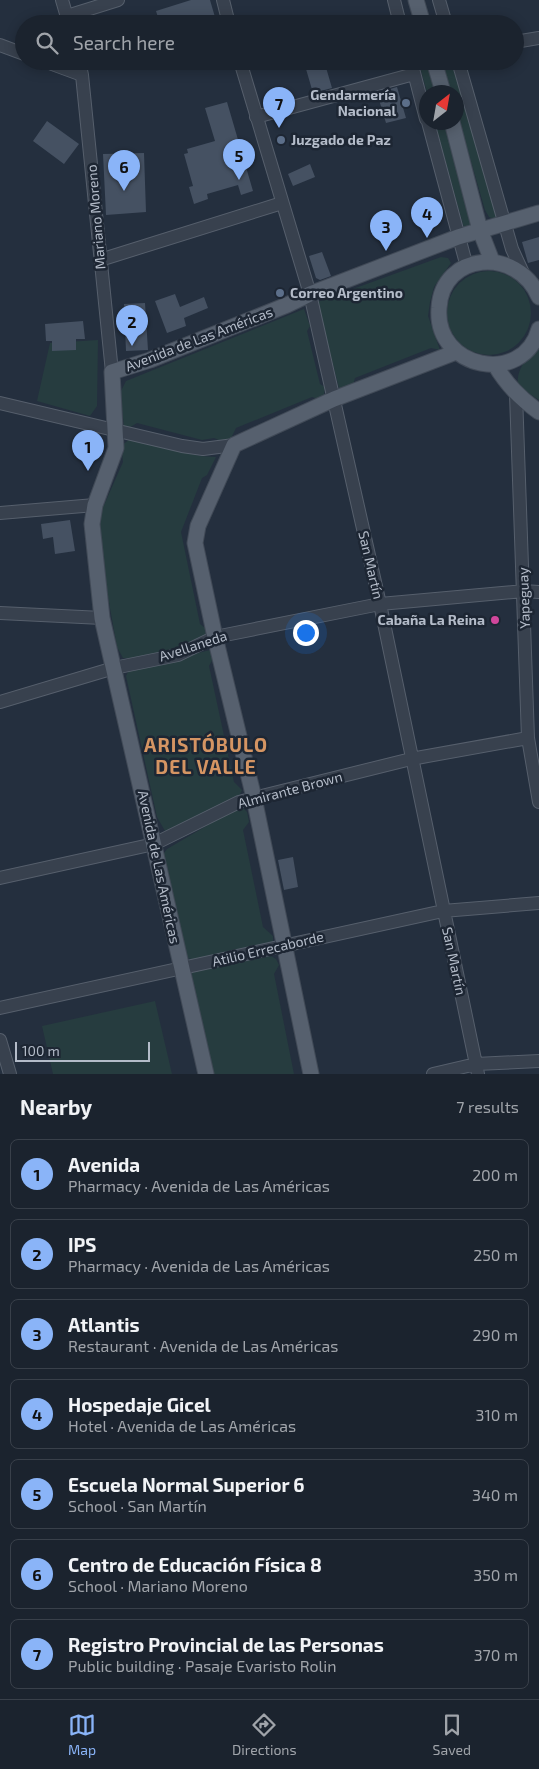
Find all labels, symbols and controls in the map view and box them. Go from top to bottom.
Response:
search box [15,15,524,70]
icon: search [33,29,61,57]
text: Search here [73,31,175,54]
north arrow [419,85,464,130]
place label: Gendarmería Nacional [310,86,396,119]
pin: 7 [263,87,295,128]
marker: Gendarmería Nacional [400,97,412,109]
place label: Juzgado de Paz [291,131,391,148]
marker: Juzgado de Paz [275,134,287,146]
pin: 5 [223,139,255,180]
pin: 6 [108,150,140,191]
street label: Mariano Moreno [82,164,109,270]
pin: 4 [411,197,443,238]
pin: 3 [370,210,402,251]
place label: Correo Argentino [290,284,403,301]
marker: Correo Argentino [274,287,286,299]
street label: Avenida de Las Américas [123,303,275,374]
pin: 2 [116,305,148,346]
pin: 1 [72,430,104,471]
street label: San Martín [355,529,388,601]
street label: Yapeguay [514,566,533,629]
place label: Cabaña La Reina [377,611,485,628]
marker: Cabaña La Reina [489,614,501,626]
your location [293,620,319,646]
street label: Avellaneda [157,627,229,665]
district label: ARISTÓBULO DEL VALLE [144,733,268,778]
street label: Almirante Brown [236,767,344,812]
street label: Avenida de Las Américas [135,789,184,945]
street label: San Martín [439,925,470,997]
street label: Atilio Errecaborde [210,927,325,970]
scale bar [15,1039,150,1062]
text: 100 m [22,1042,60,1059]
text: Nearby [20,1094,92,1119]
text: 7 results [456,1097,519,1116]
text: Avenida [68,1153,140,1176]
text: 1 [34,1165,40,1184]
text: 200 m [472,1165,518,1184]
text: Pharmacy · Avenida de Las Américas [68,1176,330,1195]
text: IPS [68,1233,96,1256]
text: 2 [32,1245,42,1264]
text: 250 m [473,1245,518,1264]
text: Pharmacy · Avenida de Las Américas [68,1256,330,1275]
text: Atlantis [68,1313,140,1336]
text: 3 [32,1325,42,1344]
text: 290 m [473,1325,518,1344]
text: Restaurant · Avenida de Las Américas [68,1336,338,1355]
text: Hospedaje Gicel [68,1393,211,1416]
text: 4 [32,1405,42,1424]
text: 310 m [476,1405,518,1424]
text: Hotel · Avenida de Las Américas [68,1416,296,1435]
text: Escuela Normal Superior 6 [68,1473,305,1496]
text: 5 [33,1485,41,1504]
text: 340 m [472,1485,518,1504]
text: School · San Martín [68,1496,207,1515]
text: Centro de Educación Física 8 [68,1553,322,1576]
text: 6 [32,1565,42,1584]
text: 350 m [473,1565,518,1584]
text: School · Mariano Moreno [68,1576,248,1595]
text: Registro Provincial de las Personas [68,1633,384,1656]
text: 7 [33,1645,41,1664]
text: 370 m [474,1645,518,1664]
text: Public building · Pasaje Evaristo Rolin [68,1656,337,1675]
tab: Map [68,1711,96,1758]
tab: Directions [232,1711,297,1758]
tab: Saved [433,1711,471,1758]

